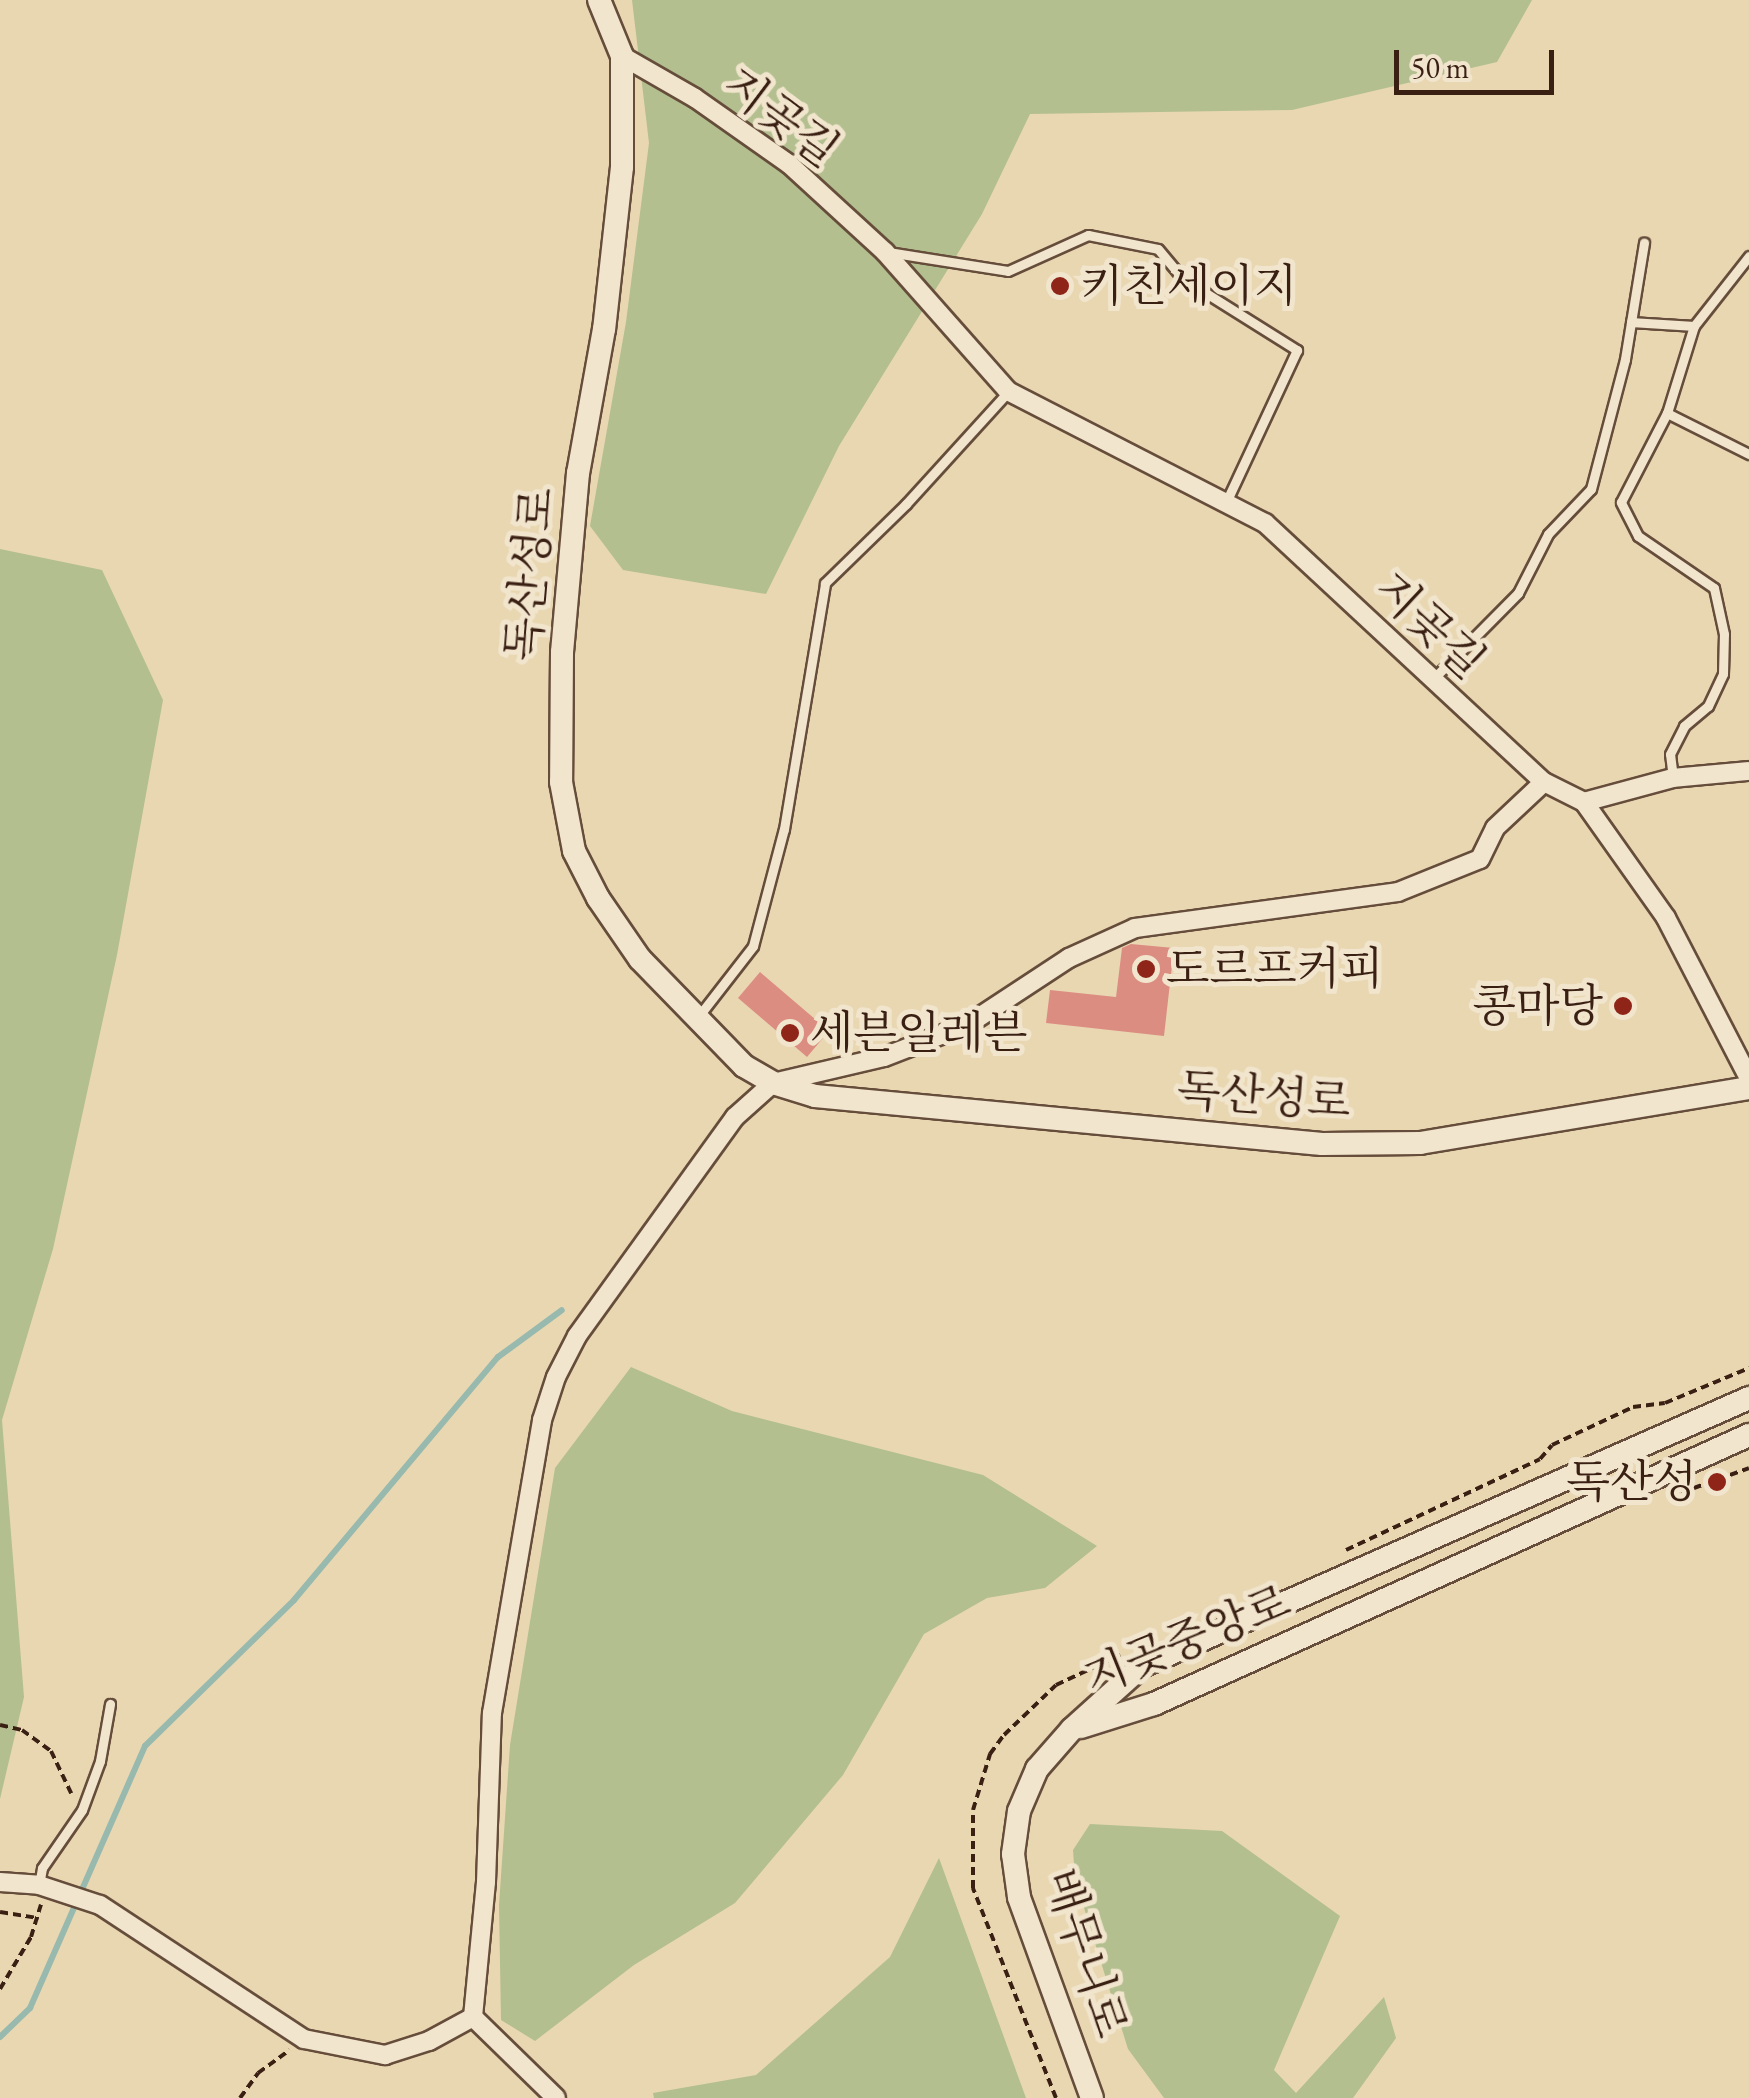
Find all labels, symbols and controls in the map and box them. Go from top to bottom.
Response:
scale bar [1399,30,1559,92]
text: 50 m [1411,48,1469,87]
street label: 지곶길 [713,56,849,178]
place label: 키친세이지 [1080,259,1297,313]
marker: 키친세이지 [1049,275,1071,297]
street label: 독산성로 [496,485,564,663]
street label: 지곶길 [1364,561,1496,689]
place label: 도르프커피 [1166,942,1383,996]
marker: 도르프커피 [1135,958,1157,980]
place label: 콩마당 [1473,979,1603,1033]
marker: 콩마당 [1612,995,1634,1017]
place label: 세븐일레븐 [810,1006,1027,1060]
marker: 세븐일레븐 [779,1022,801,1044]
street label: 독산성로 [1175,1063,1353,1129]
place label: 독산성 [1567,1455,1697,1509]
marker: 독산성 [1706,1471,1728,1493]
street label: 지곶중앙로 [1076,1574,1298,1706]
street label: 배무니로 [1033,1862,1139,2044]

